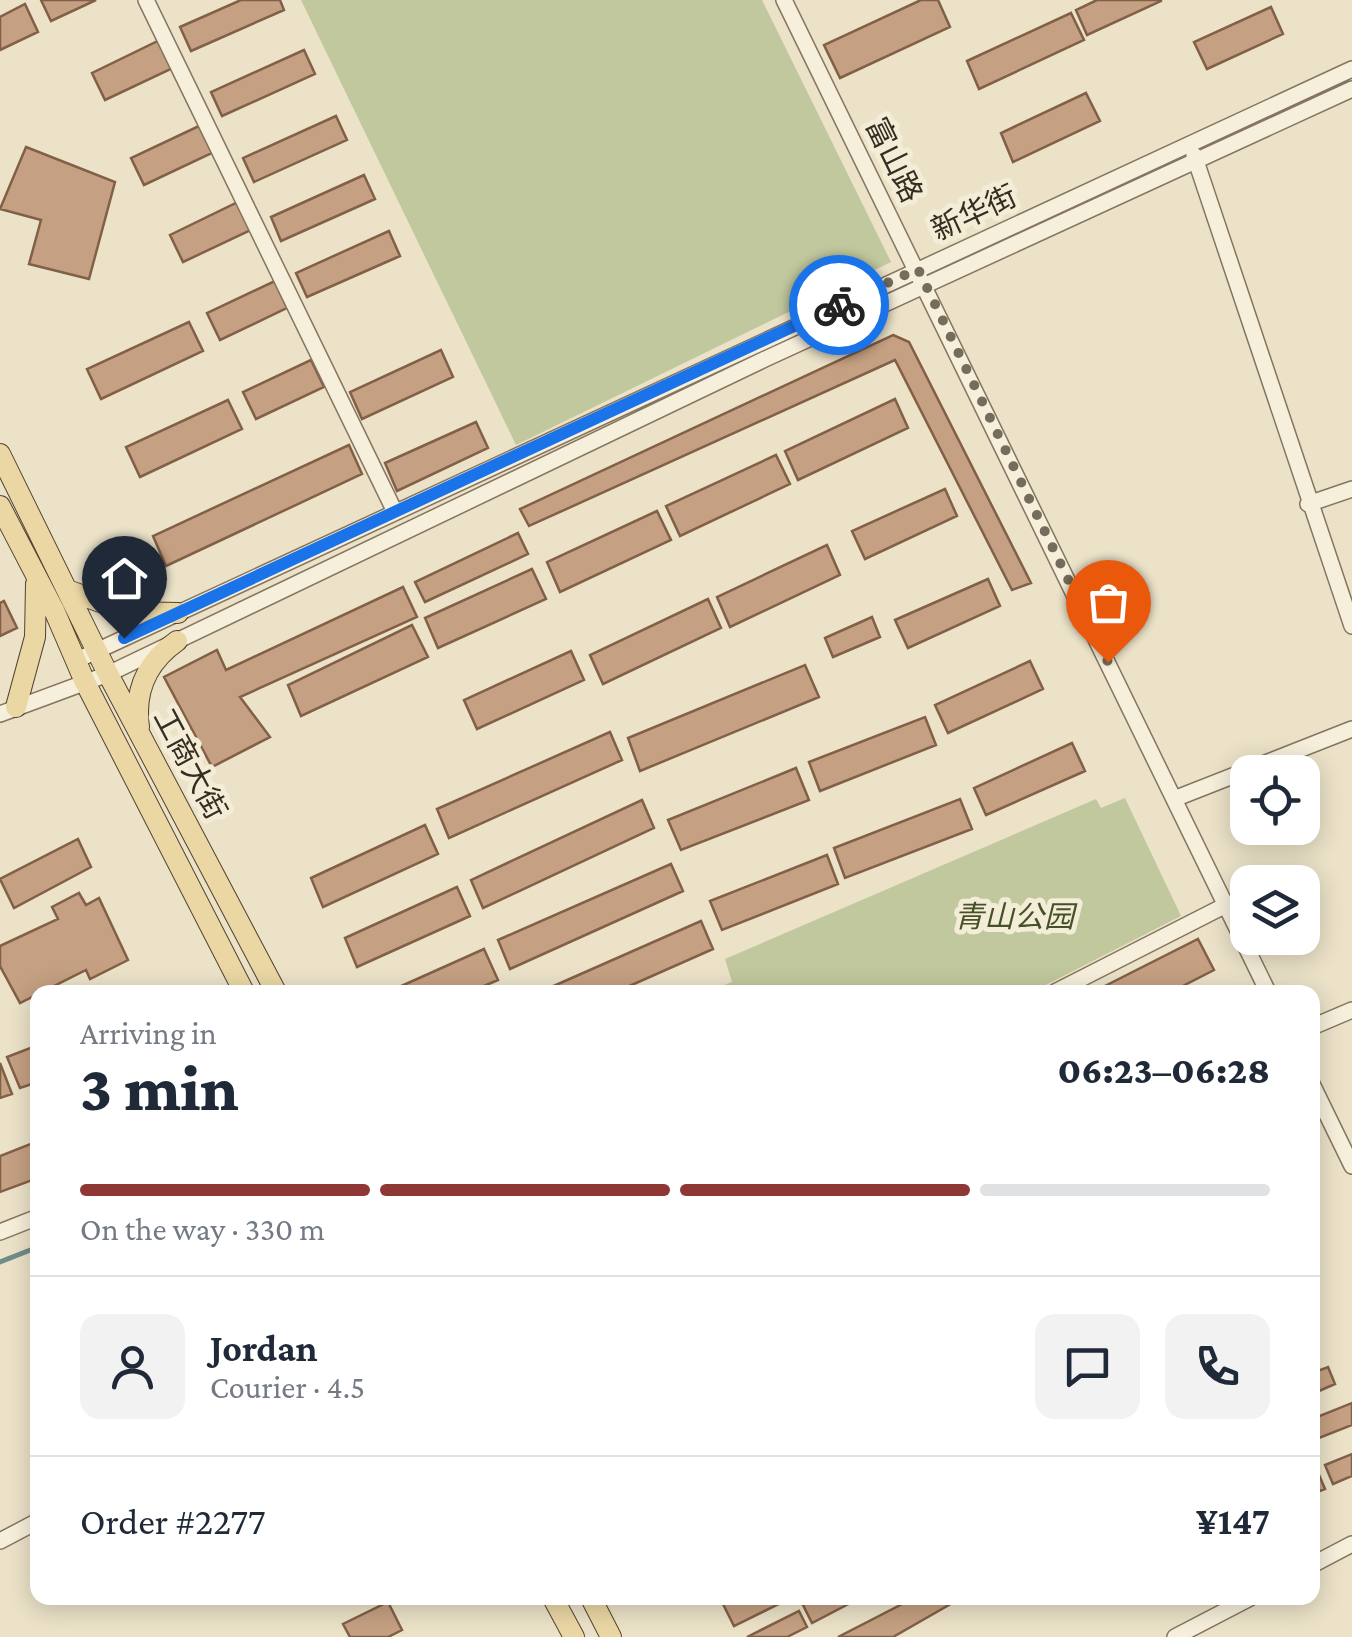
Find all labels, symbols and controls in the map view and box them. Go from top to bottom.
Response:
street label: 富山路 [860,112,929,207]
street label: 新华街 [926,179,1022,247]
courier [789,255,889,355]
icon: bike [812,278,867,333]
pin [82,536,167,639]
icon: home [97,551,152,606]
pin [1066,560,1151,663]
icon: bag [1081,575,1136,630]
street label: 工商大街 [148,703,233,824]
map controls [1230,755,1320,955]
button: locate [1230,755,1320,845]
button: layers [1230,865,1320,955]
park label: 青山公园 [954,900,1078,933]
text: Arriving in [80,1015,217,1051]
text: 06:23–06:28 [1057,1049,1270,1091]
text: 3 min [80,1052,239,1124]
text: On the way · 330 m [80,1211,325,1247]
button: person [80,1314,185,1419]
button: chat [1035,1314,1140,1419]
button: phone [1165,1314,1270,1419]
text: Jordan [210,1327,318,1369]
text: Courier · 4.5 [210,1369,365,1405]
text: Order #2277 [80,1500,266,1542]
text: ¥147 [1196,1500,1270,1542]

